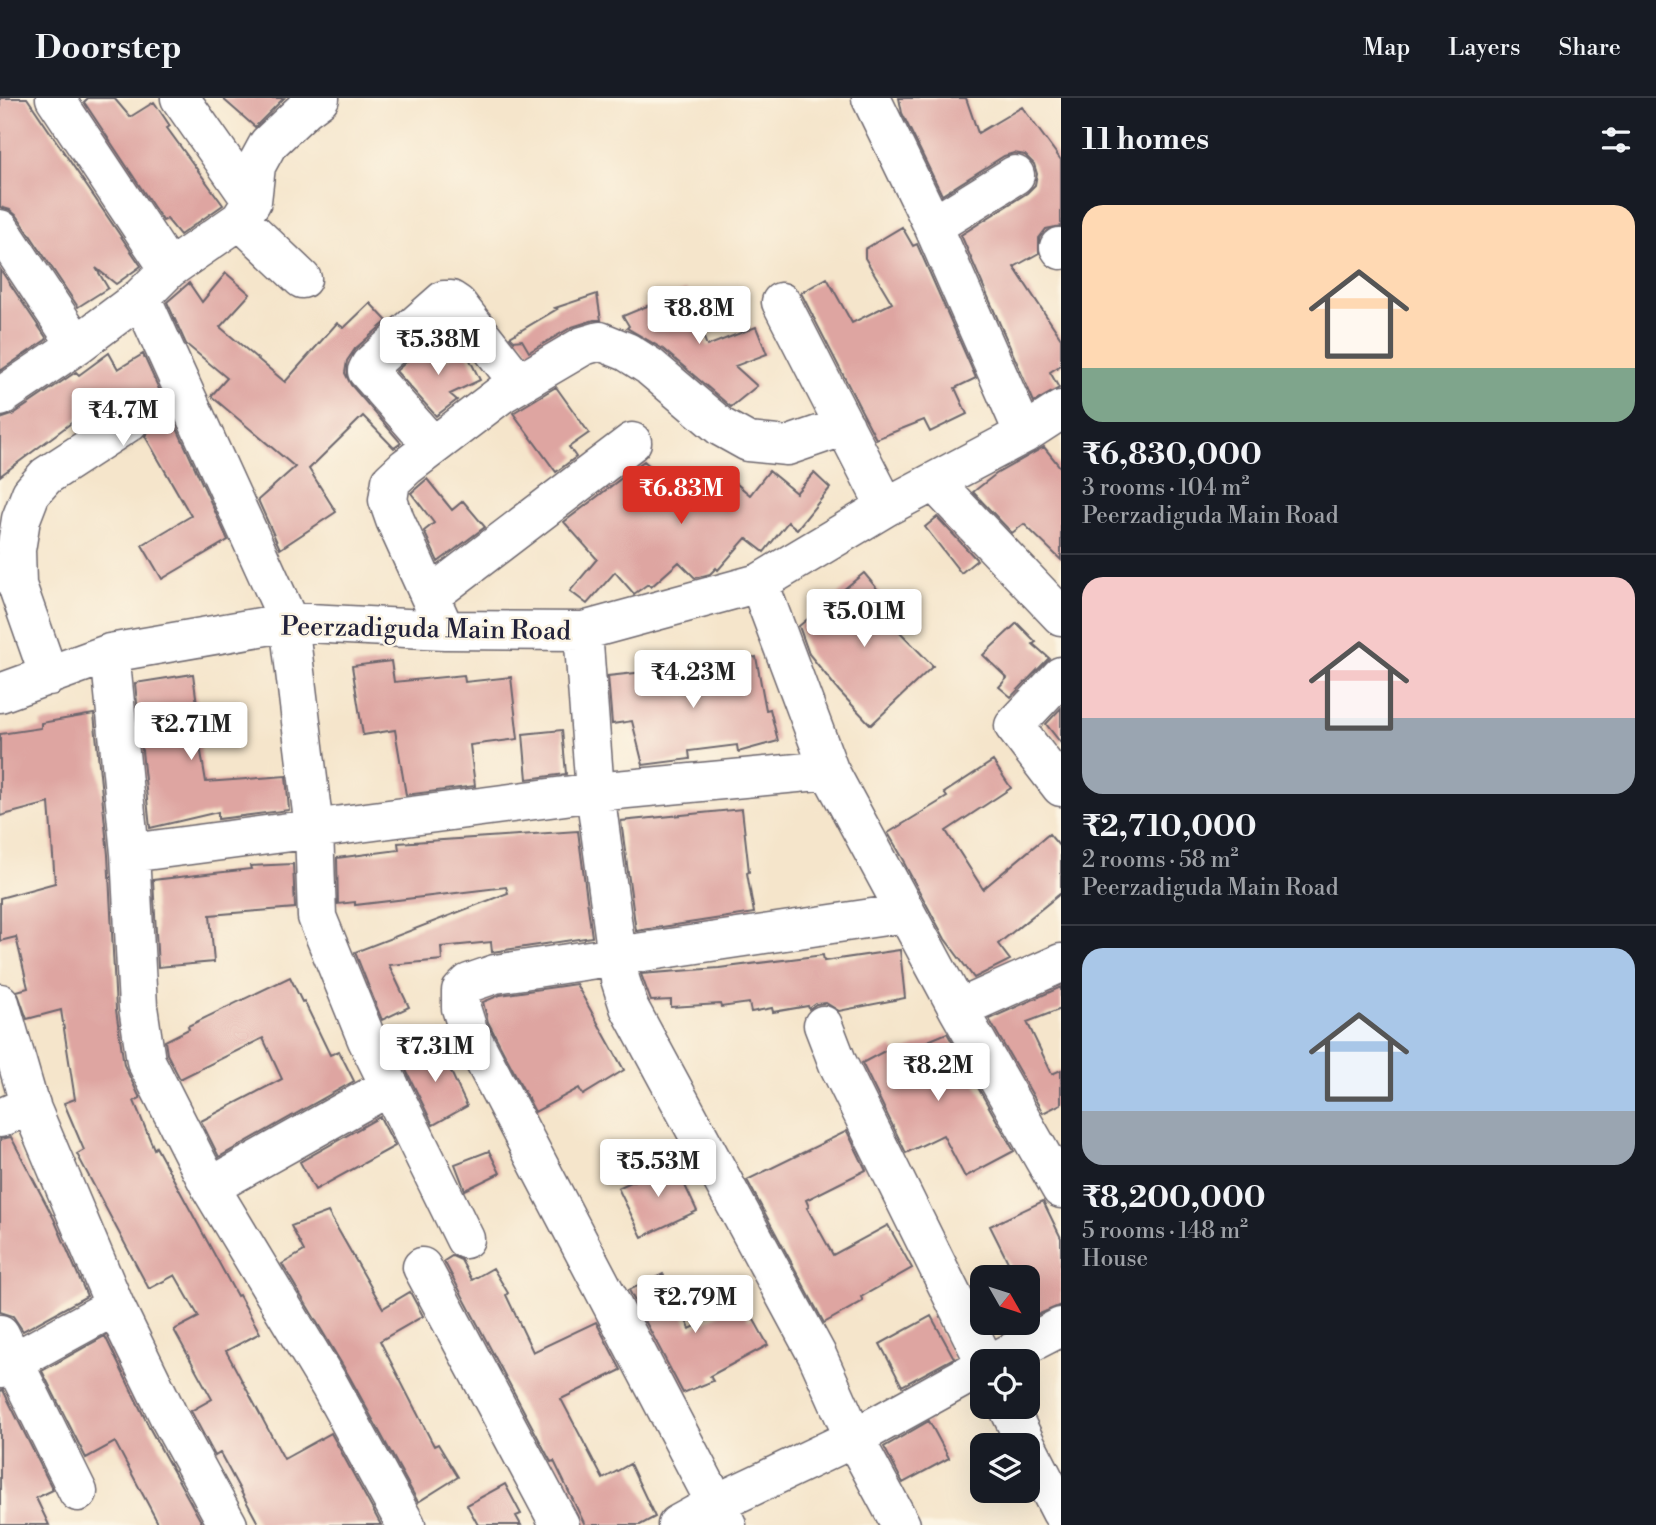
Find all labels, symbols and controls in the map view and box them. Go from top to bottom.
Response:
text: Doorstep [35,28,182,69]
text: Map [1363,33,1410,63]
text: Layers [1448,33,1520,63]
text: Share [1558,33,1621,63]
text: 11 homes [1082,121,1209,159]
icon: filters [1597,121,1635,159]
icon: home [1296,251,1422,377]
pin: ₹8.8M [650,286,748,346]
text: ₹8.8M [664,295,734,323]
pin: ₹5.38M [381,317,495,377]
text: ₹5.38M [396,326,480,354]
pin: ₹4.7M [74,388,172,448]
text: ₹4.7M [88,397,158,425]
text: ₹6,830,000 [1082,436,1262,474]
pin: ₹6.83M [624,466,738,526]
text: 3 rooms · 104 m² [1082,474,1250,502]
text: ₹6.83M [639,475,723,503]
text: Peerzadiguda Main Road [1082,502,1339,530]
pin: ₹5.01M [807,589,921,649]
text: ₹5.01M [823,598,905,626]
street label: Peerzadiguda Main Road [281,610,571,648]
icon: home [1296,623,1422,749]
pin: ₹4.23M [636,650,750,710]
text: ₹4.23M [650,659,736,687]
pin: ₹2.71M [134,702,248,762]
text: ₹2.71M [150,711,232,739]
text: ₹2,710,000 [1082,808,1257,846]
text: 2 rooms · 58 m² [1082,846,1239,874]
text: Peerzadiguda Main Road [1082,874,1339,902]
icon: home [1296,994,1422,1120]
pin: ₹7.31M [378,1024,492,1084]
text: ₹7.31M [396,1033,474,1061]
pin: ₹8.2M [889,1044,987,1103]
text: ₹8.2M [903,1052,973,1080]
pin: ₹5.53M [601,1140,715,1199]
text: ₹5.53M [616,1148,700,1176]
text: ₹8,200,000 [1082,1179,1266,1217]
text: 5 rooms · 148 m² [1082,1217,1248,1245]
text: House [1082,1245,1148,1273]
north arrow [970,1265,1040,1335]
map controls [970,1265,1040,1503]
pin: ₹2.79M [638,1276,752,1335]
text: ₹2.79M [653,1284,737,1312]
button: locate [970,1349,1040,1419]
button: layers [970,1433,1040,1503]

